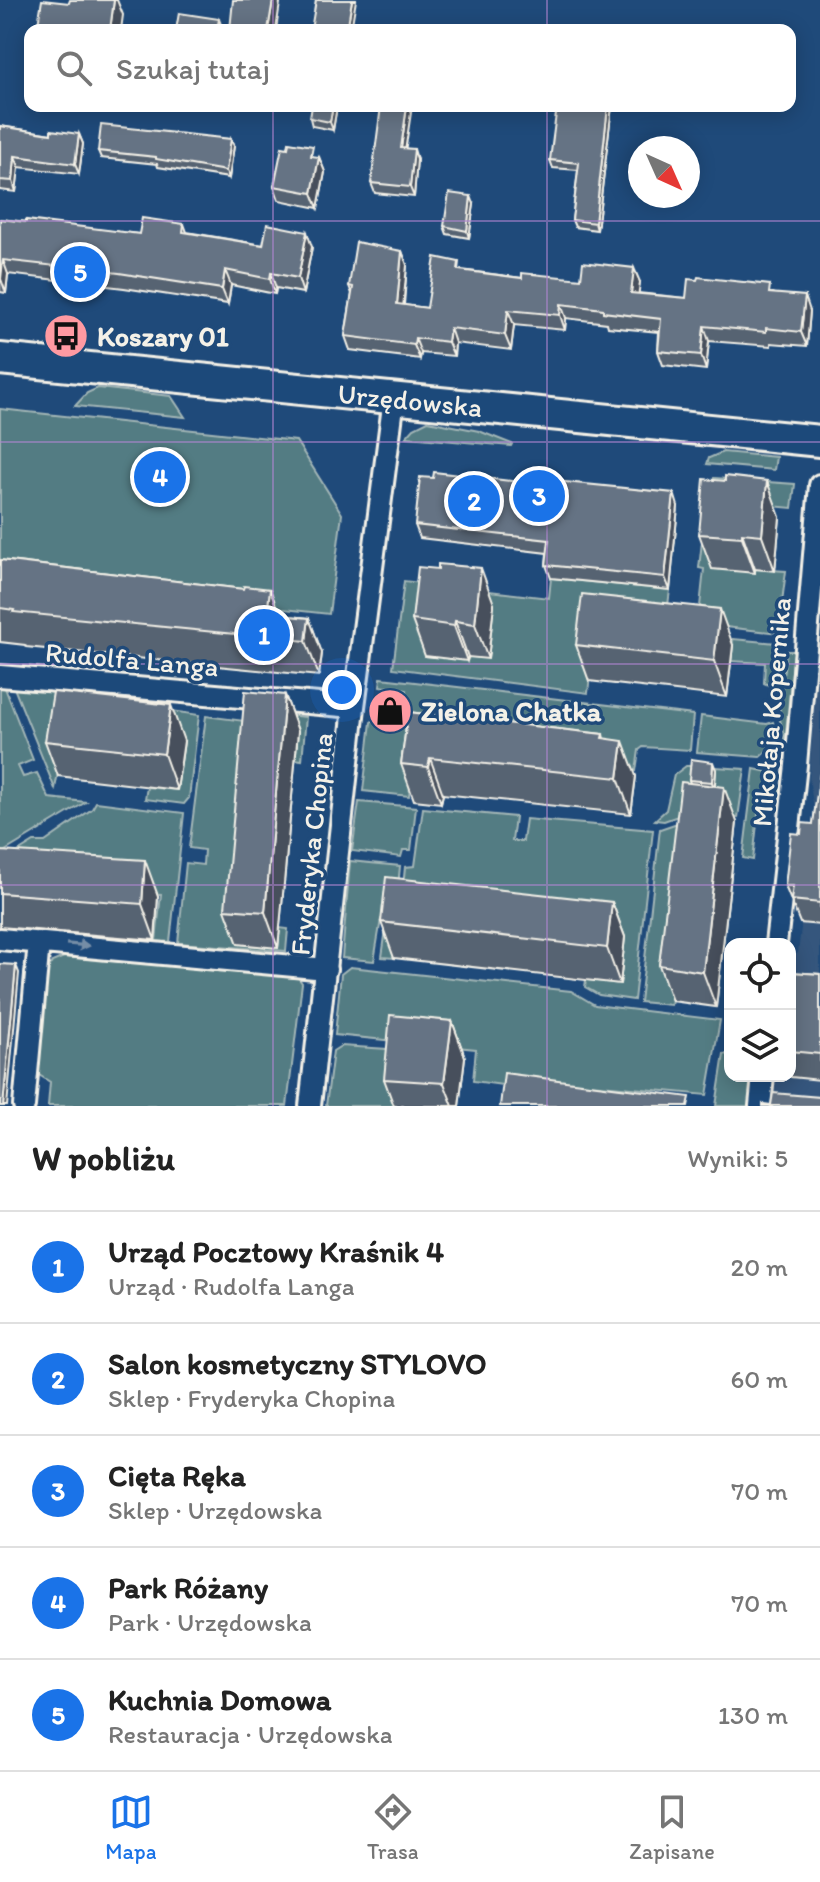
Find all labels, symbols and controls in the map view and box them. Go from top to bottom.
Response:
search box [24,24,796,112]
icon: search [52,46,96,90]
text: Szukaj tutaj [116,50,270,87]
north arrow [628,136,700,208]
pin: 5 [54,242,106,302]
bus stop icon: Koszary 01 [42,312,90,360]
place label: Koszary 01 [97,319,229,353]
street label: Urzędowska [336,376,484,424]
pin: 4 [134,447,186,507]
pin: 3 [513,466,565,526]
pin: 2 [448,471,500,531]
street label: Mikołaja Kopernika [744,596,798,828]
pin: 1 [238,605,290,665]
street label: Rudolfa Langa [44,634,220,684]
your location [322,670,362,710]
shop icon: Zielona Chatka [366,687,414,735]
place label: Zielona Chatka [421,694,602,728]
street label: Fryderyka Chopina [282,731,340,957]
map controls [724,938,796,1082]
button: locate [724,938,796,1010]
one-way arrow [66,939,91,952]
button: layers [724,1010,796,1082]
text: W pobliżu [32,1138,175,1179]
text: Wyniki: 5 [687,1142,788,1174]
text: Urząd Pocztowy Kraśnik 4 [108,1233,444,1270]
text: 1 [52,1251,64,1283]
text: 20 m [731,1251,788,1283]
text: Urząd · Rudolfa Langa [108,1270,355,1302]
text: Salon kosmetyczny STYLOVO [108,1345,487,1382]
text: 2 [51,1363,65,1395]
text: 60 m [731,1363,788,1395]
text: Sklep · Fryderyka Chopina [108,1382,395,1414]
text: Cięta Ręka [108,1457,246,1494]
text: 3 [51,1475,65,1507]
text: 70 m [731,1475,788,1507]
text: Sklep · Urzędowska [108,1494,322,1526]
text: Park Różany [108,1569,268,1606]
text: 4 [50,1587,66,1619]
text: 70 m [731,1587,788,1619]
text: Park · Urzędowska [108,1606,312,1638]
text: Kuchnia Domowa [108,1681,331,1718]
text: 5 [51,1699,65,1731]
text: 130 m [718,1699,788,1731]
text: Restauracja · Urzędowska [108,1718,392,1750]
tab: Mapa [105,1790,157,1865]
tab: Trasa [367,1790,419,1865]
tab: Zapisane [629,1790,715,1865]

